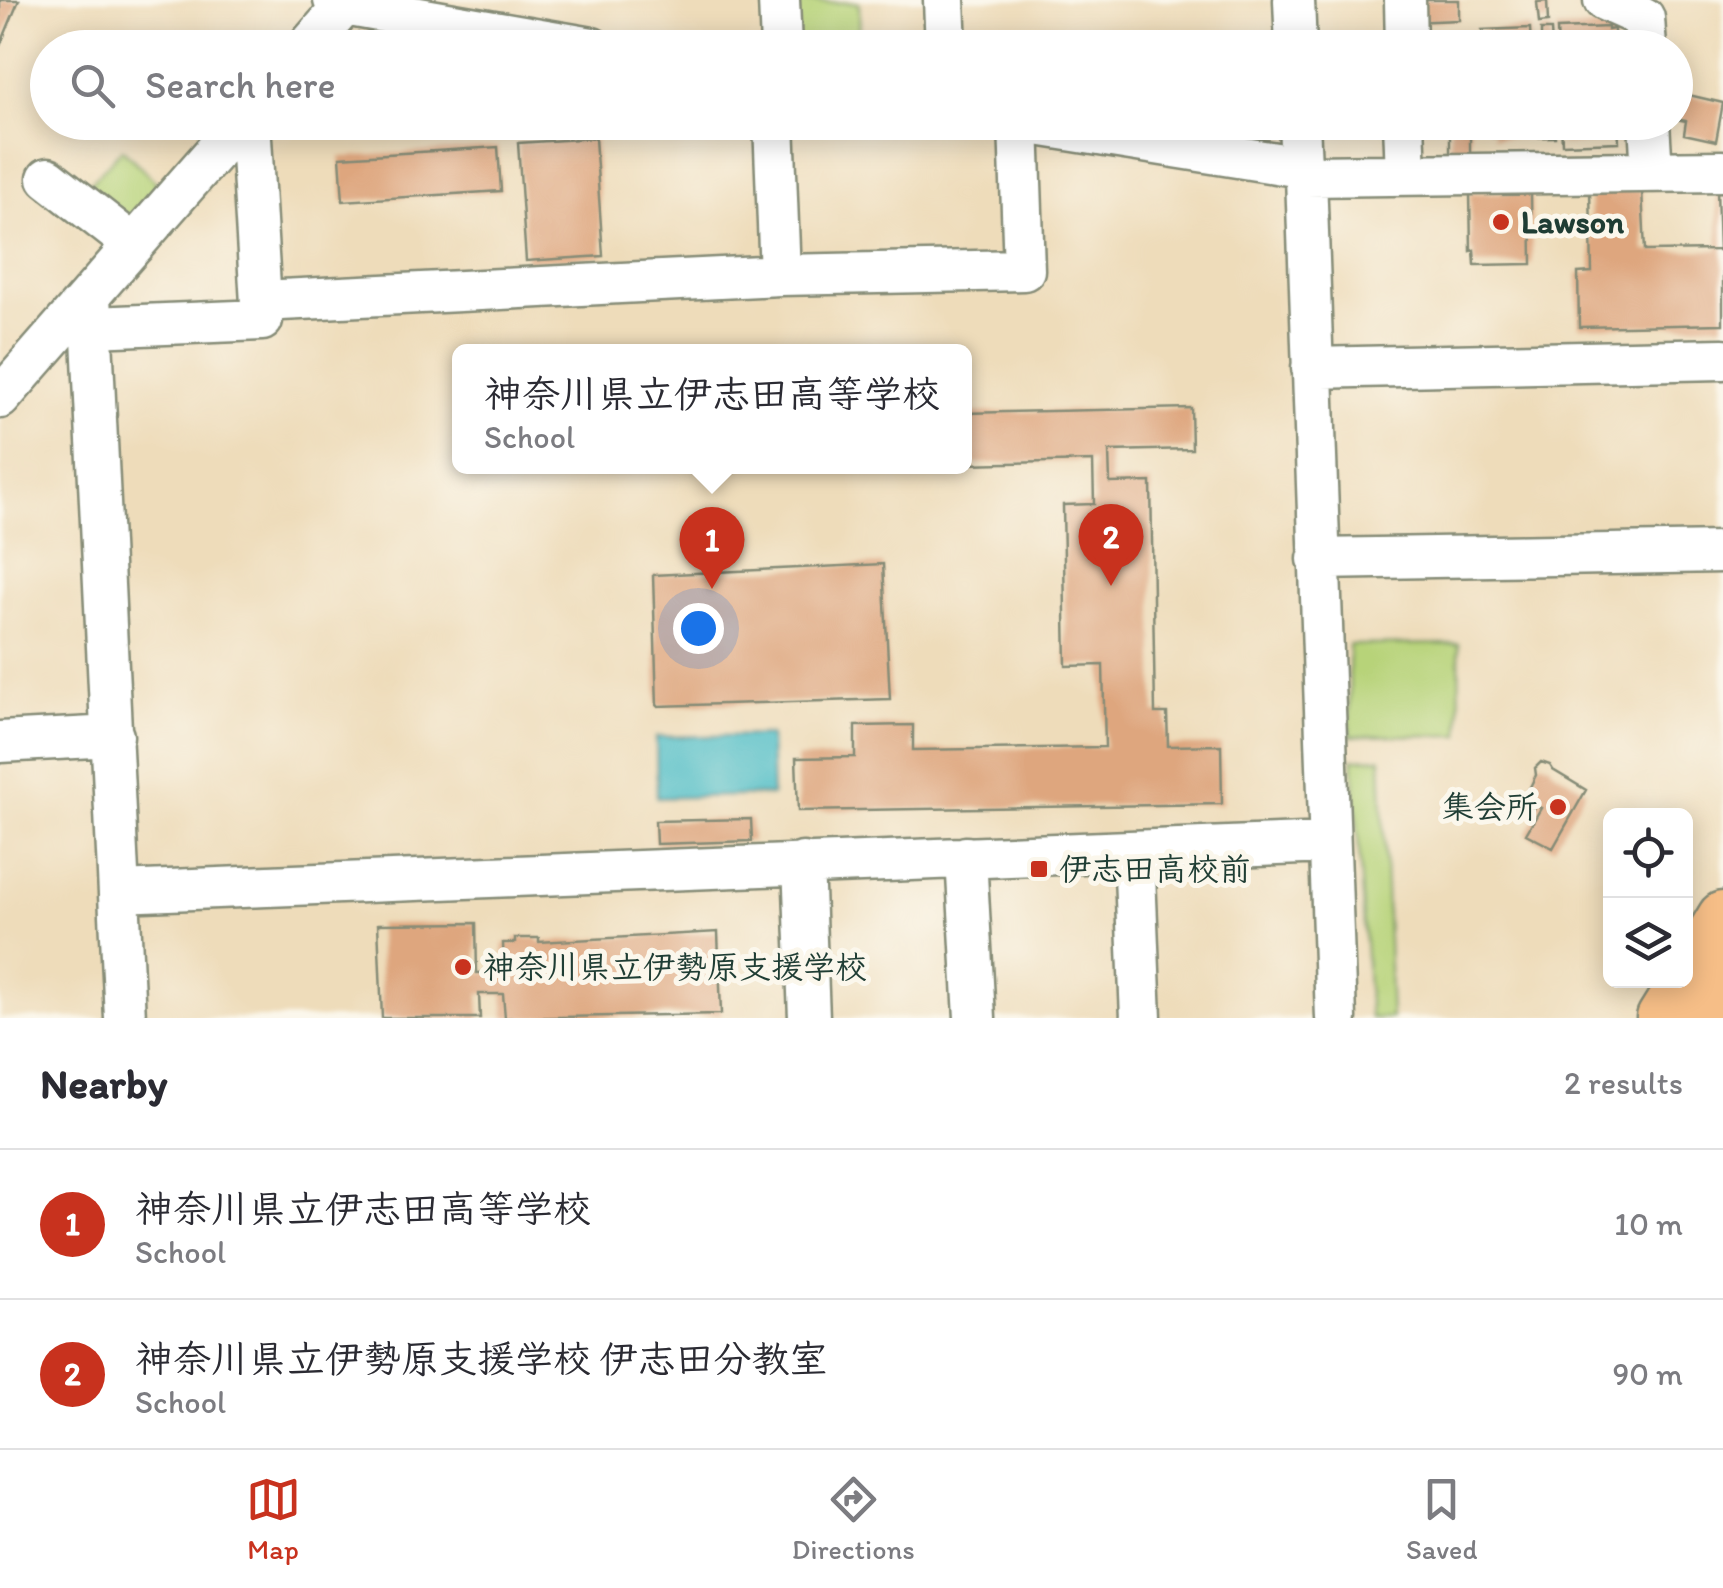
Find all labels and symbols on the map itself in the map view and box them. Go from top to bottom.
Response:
place label: Lawson [1521,203,1625,241]
marker: Lawson [1490,211,1512,233]
pin: 2 [1078,504,1144,586]
pin: 1 [680,506,744,589]
your location [673,603,724,654]
place label: 集会所 [1442,788,1538,826]
marker: 集会所 [1547,796,1569,818]
place label: 伊志田高校前 [1059,850,1251,888]
marker: 伊志田高校前 [1028,858,1050,880]
place label: 神奈川県立伊勢原支援学校 [483,948,867,986]
marker: 神奈川県立伊勢原支援学校 [452,956,474,978]

